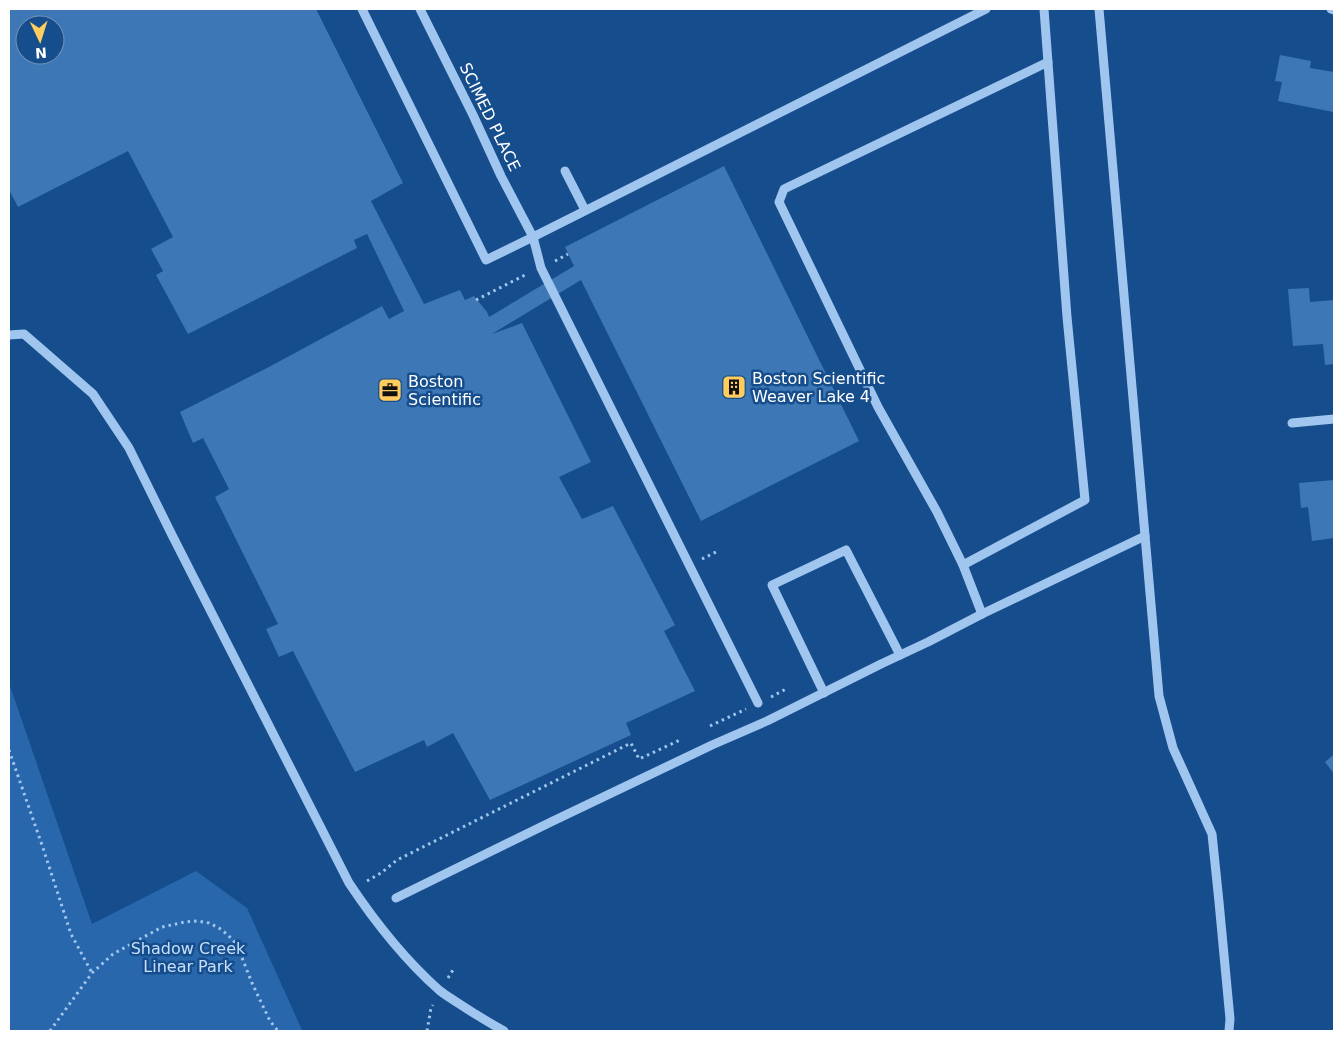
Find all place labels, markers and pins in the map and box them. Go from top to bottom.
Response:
place label: Boston Scientific Weaver Lake 4 [752,369,885,406]
place label: Boston Scientific [408,372,481,409]
building icon: Boston Scientific Weaver Lake 4 [721,374,747,400]
office icon: Boston Scientific [377,377,403,403]

